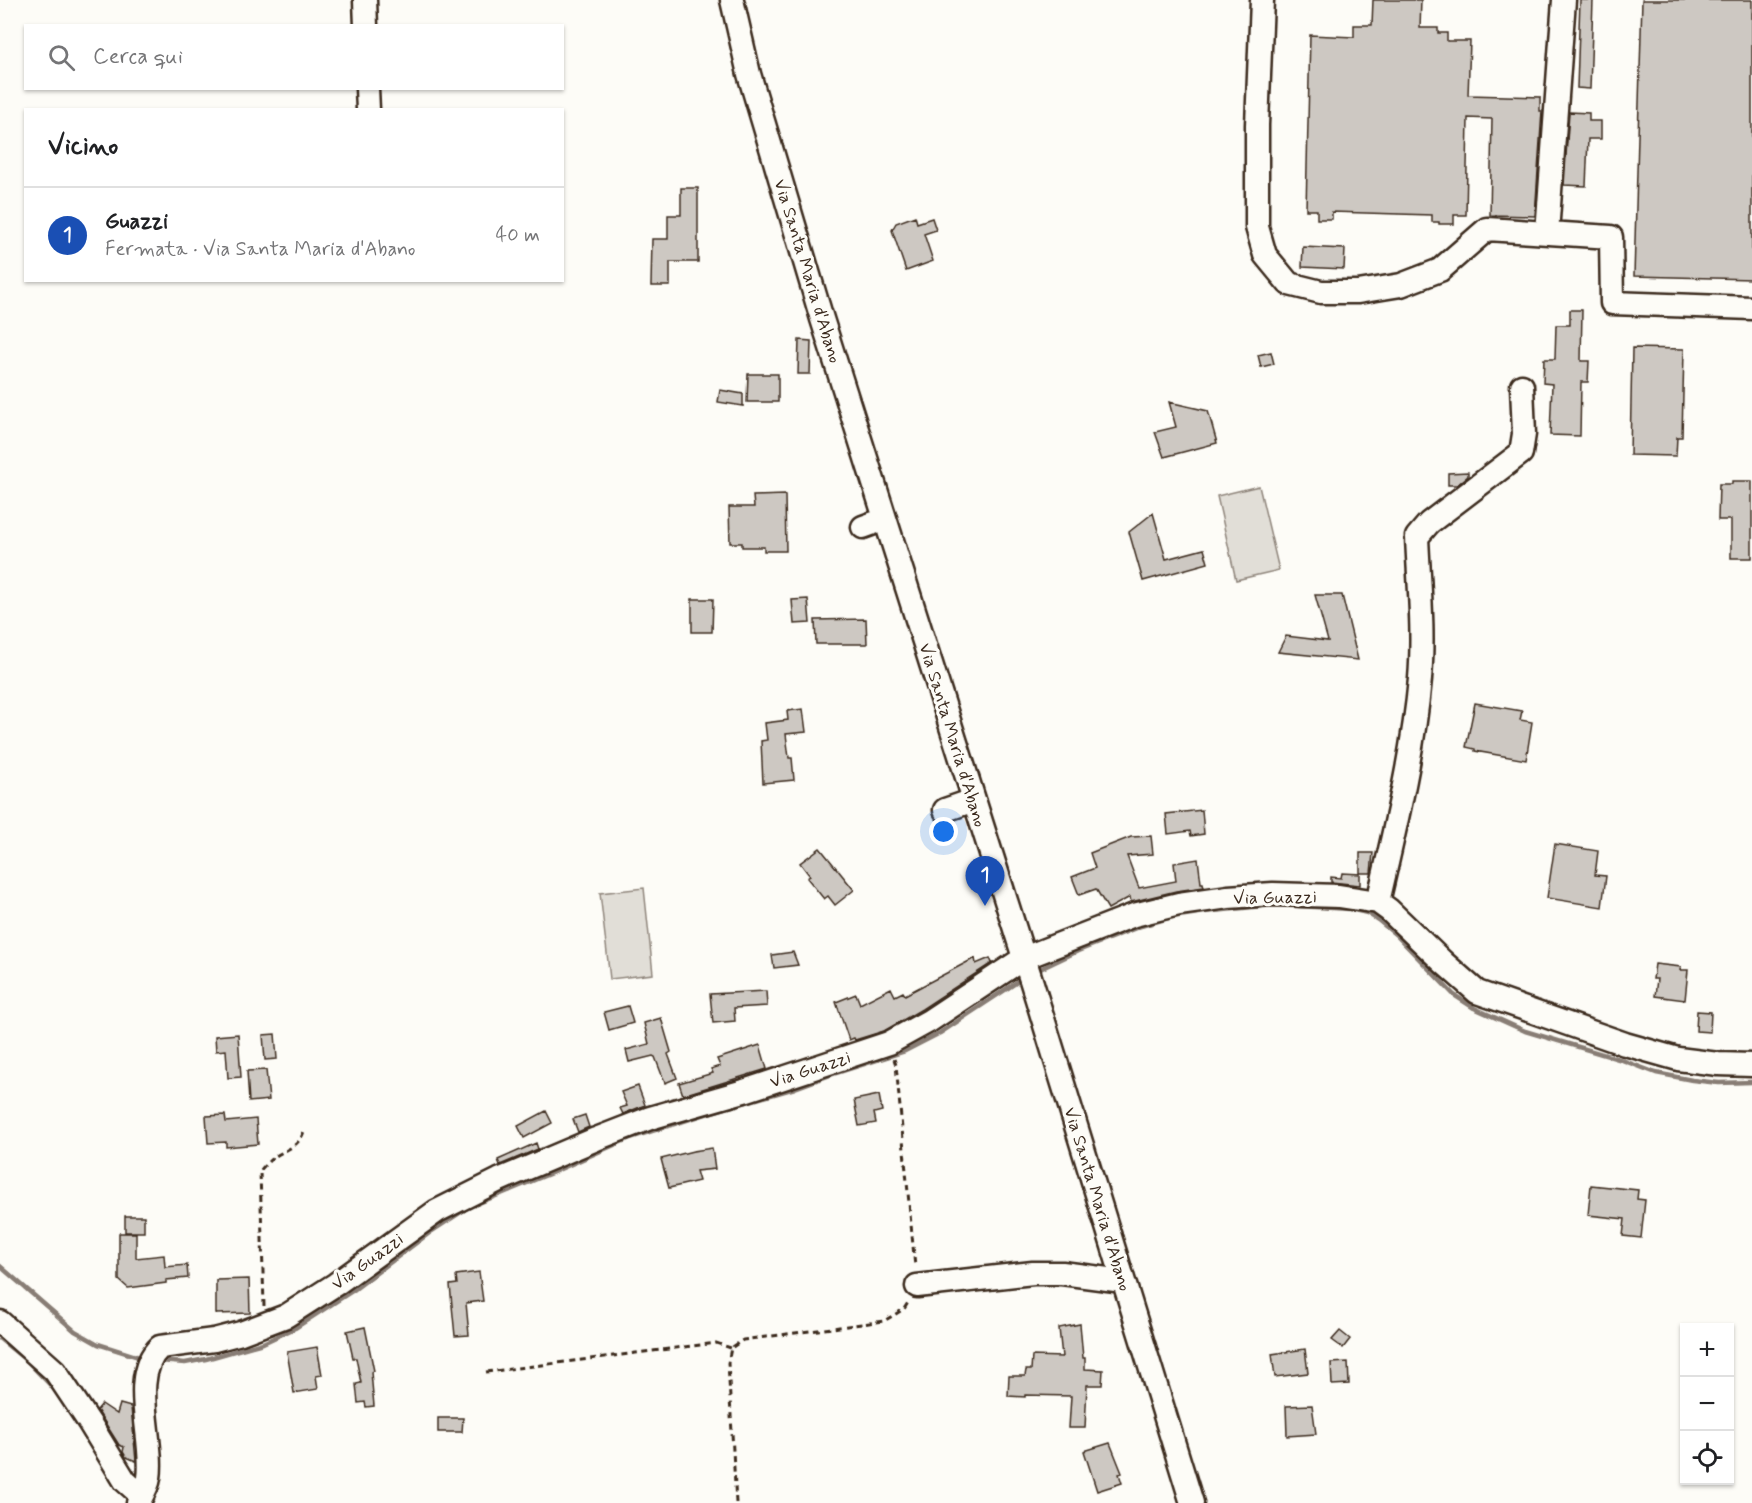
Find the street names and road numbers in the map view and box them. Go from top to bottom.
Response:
street label: Via Santa Maria d'Abano [768,176,846,366]
street label: Via Santa Maria d'Abano [913,640,991,830]
street label: Via Guazzi [1233,885,1317,911]
street label: Via Guazzi [767,1046,854,1094]
street label: Via Santa Maria d'Abano [1058,1104,1136,1294]
street label: Via Guazzi [327,1228,408,1296]

